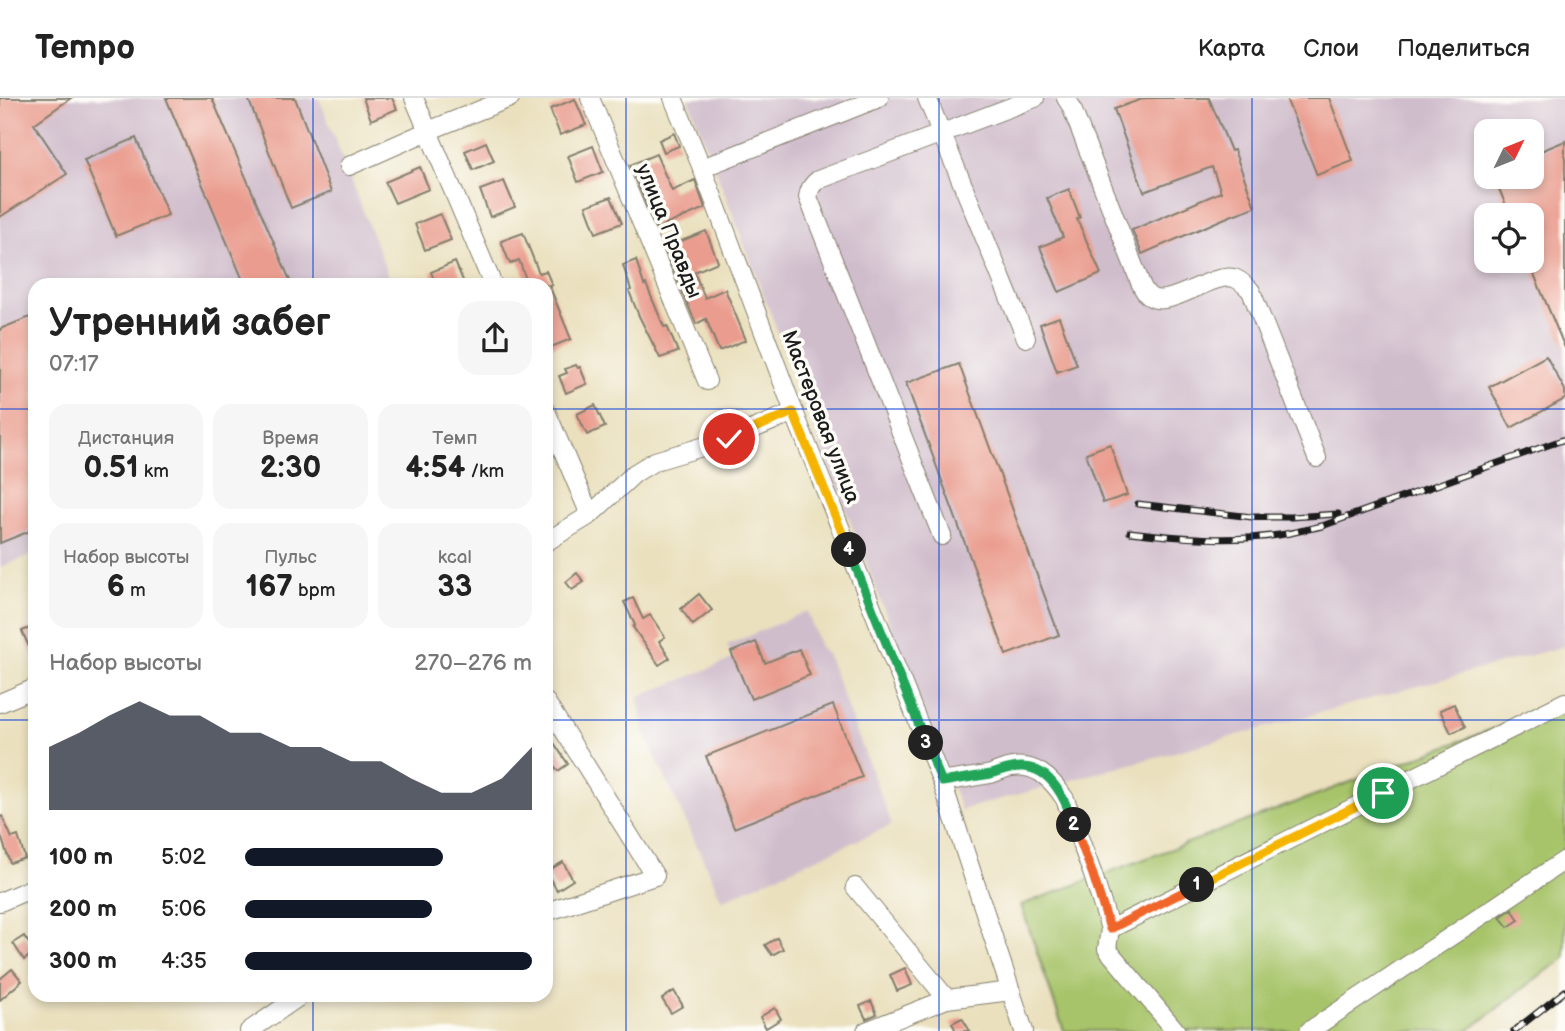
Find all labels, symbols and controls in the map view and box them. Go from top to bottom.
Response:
text: Tempo [35,28,135,68]
text: Карта [1198,34,1265,63]
text: Слои [1303,34,1359,63]
text: Поделиться [1397,34,1530,63]
north arrow [1474,119,1544,189]
map controls [1474,119,1544,273]
street label: улица Правды [631,160,707,302]
button: locate [1474,203,1544,273]
text: Утренний забег [49,301,331,346]
button: share [458,301,532,375]
street label: Мастеровая улица [776,327,866,508]
text: 07:17 [49,350,99,378]
pin [699,409,759,469]
icon: check [710,420,748,458]
text: Дистанция [78,427,174,450]
text: Время [262,427,319,450]
text: Темп [432,427,477,450]
text: 0.51 [83,450,139,486]
text: 2:30 [260,450,321,486]
text: 4:54 [406,450,465,486]
text: km [139,460,169,483]
text: /km [465,460,504,483]
pin: 4 [832,532,866,568]
text: 4 [843,538,854,561]
text: Набор высоты [63,546,189,569]
text: Пульс [264,546,317,569]
text: kcal [438,546,472,569]
text: 6 [107,569,125,605]
text: 167 [246,569,293,605]
text: 33 [437,569,472,605]
text: m [125,579,146,602]
text: bpm [293,579,335,602]
text: Набор высоты [49,649,202,677]
text: 270–276 m [414,649,532,677]
pin: 3 [908,726,944,760]
text: 3 [920,731,931,754]
pin [1353,763,1413,823]
icon: arrive [1364,774,1402,812]
pin: 2 [1056,808,1092,842]
text: 2 [1068,813,1079,836]
text: 100 m [49,843,113,871]
text: 5:02 [161,843,206,871]
pin: 1 [1180,868,1214,902]
text: 1 [1193,873,1201,896]
text: 200 m [49,895,117,923]
text: 5:06 [161,895,206,923]
text: 300 m [49,947,117,975]
text: 4:35 [161,947,207,975]

